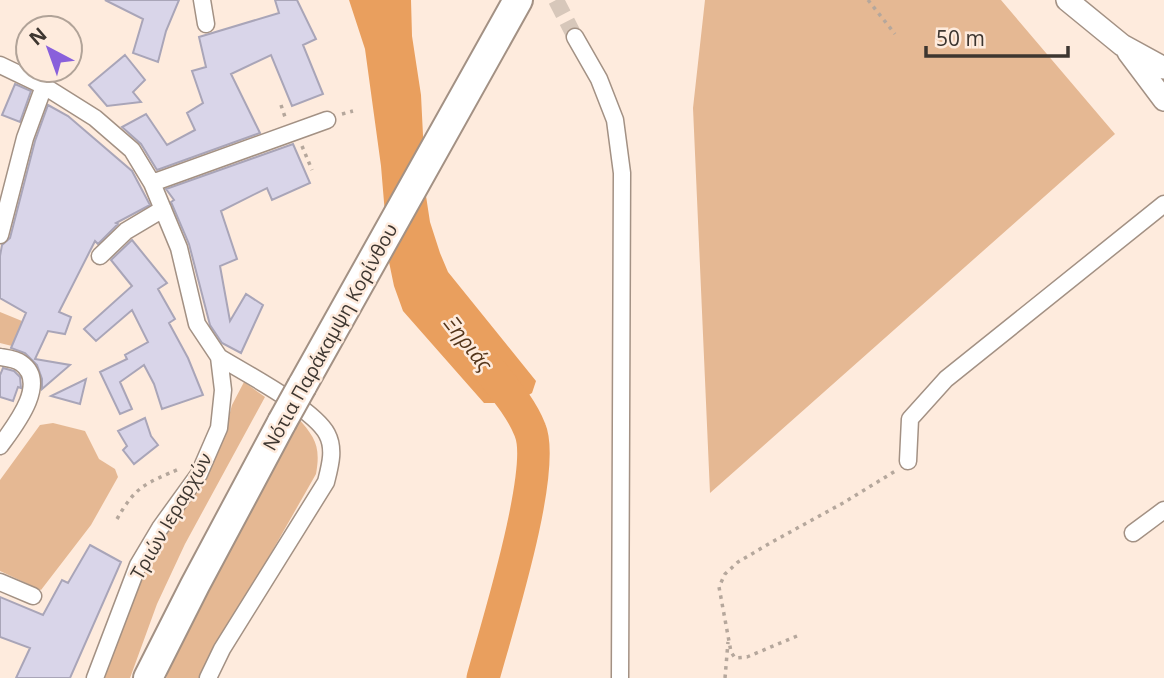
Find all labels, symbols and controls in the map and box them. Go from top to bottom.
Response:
north arrow [14,14,84,84]
scale bar [926,14,1068,58]
text: N [23,21,52,51]
text: 50 m [936,24,985,52]
street label: Νότια Παράκαμψη Κορίνθου [257,219,403,455]
water label: Ξηριάς [438,309,499,377]
street label: Τριών Ιεραρχών [124,448,218,584]

